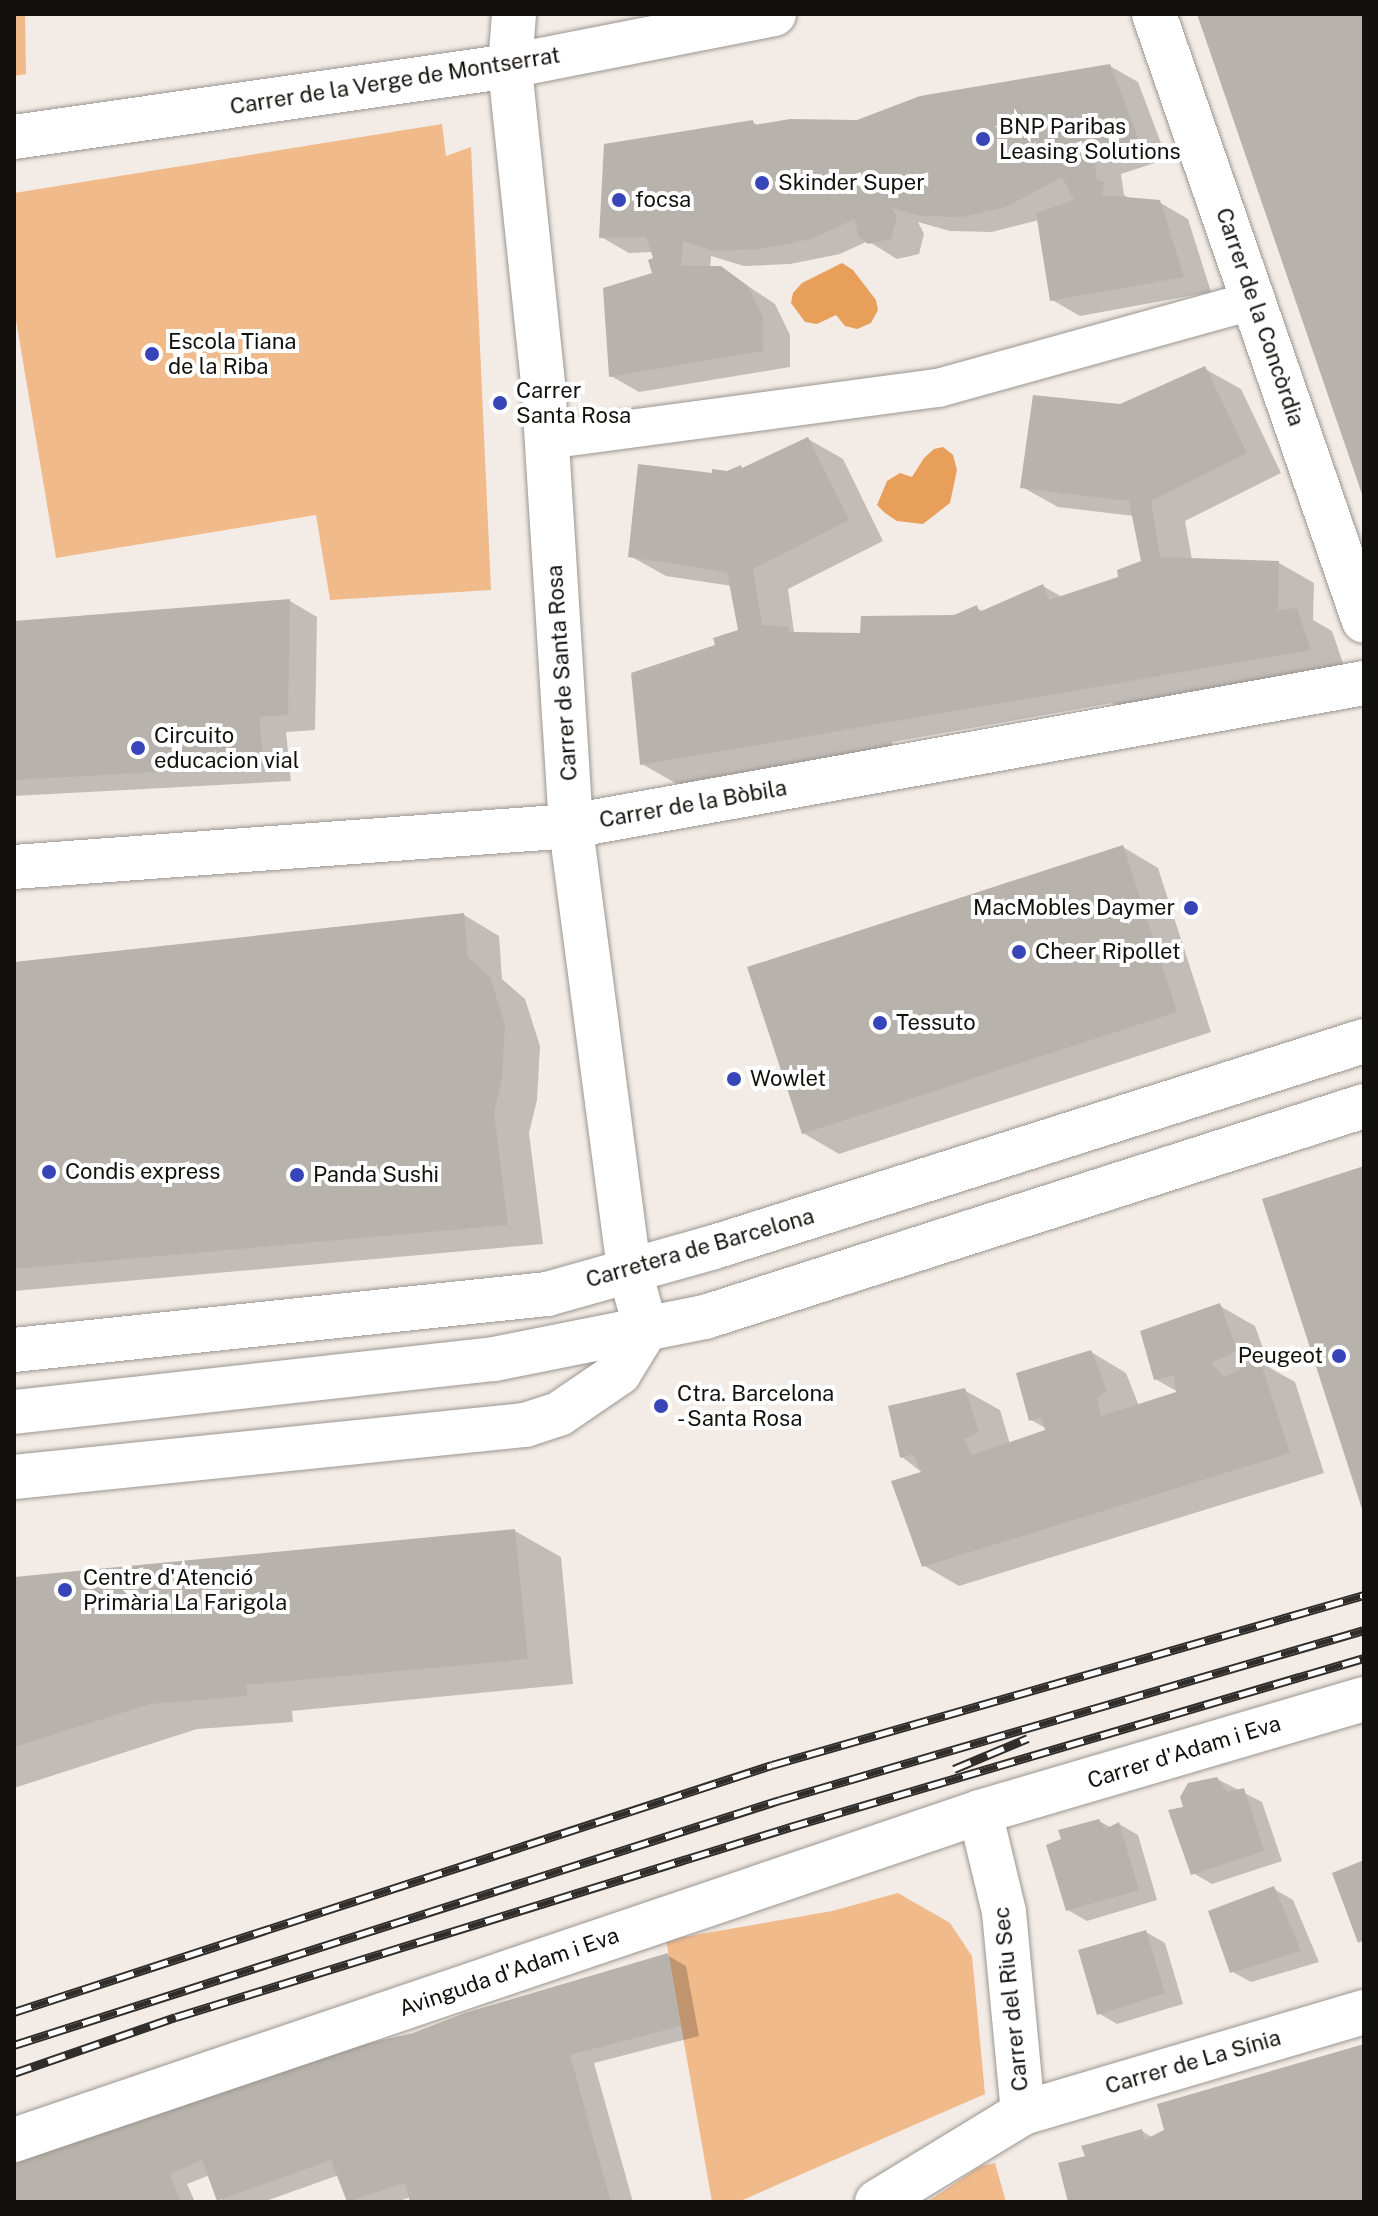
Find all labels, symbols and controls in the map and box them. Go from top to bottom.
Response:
street label: Carrer de la Verge de Montserrat [227,42,563,120]
place label: BNP Paribas Leasing Solutions [999,113,1181,164]
marker: BNP Paribas Leasing Solutions [974,130,992,148]
place label: Skinder Super [778,170,925,196]
marker: Skinder Super [753,174,771,192]
place label: focsa [635,187,691,213]
marker: focsa [610,191,628,209]
street label: Carrer de la Concòrdia [1210,204,1310,430]
place label: Escola Tiana de la Riba [168,328,296,380]
marker: Escola Tiana de la Riba [143,345,161,363]
place label: Carrer Santa Rosa [516,377,631,428]
marker: Carrer Santa Rosa [491,394,509,412]
street label: Carrer de Santa Rosa [541,564,583,782]
place label: Circuito educacion vial [154,722,299,774]
marker: Circuito educacion vial [129,739,147,757]
street label: Carrer de la Bòbila [597,774,789,834]
place label: MacMobles Daymer [973,895,1175,921]
marker: MacMobles Daymer [1182,899,1200,917]
place label: Cheer Ripollet [1035,939,1181,965]
marker: Cheer Ripollet [1010,943,1028,961]
place label: Tessuto [896,1010,976,1036]
marker: Tessuto [871,1014,889,1032]
place label: Wowlet [750,1066,826,1092]
marker: Wowlet [725,1070,743,1088]
place label: Condis express [65,1159,221,1185]
place label: Panda Sushi [313,1162,439,1188]
marker: Condis express [40,1163,58,1181]
marker: Panda Sushi [288,1166,306,1184]
street label: Carretera de Barcelona [583,1203,817,1293]
place label: Peugeot [1238,1343,1323,1369]
marker: Peugeot [1330,1347,1348,1365]
place label: Ctra. Barcelona - Santa Rosa [677,1380,834,1432]
marker: Ctra. Barcelona - Santa Rosa [652,1397,670,1415]
place label: Centre d'Atenció Primària La Farigola [83,1564,287,1616]
marker: Centre d'Atenció Primària La Farigola [54,1579,76,1601]
street label: Carrer d'Adam i Eva [1084,1710,1284,1794]
street label: Carrer del Riu Sec [988,1905,1034,2093]
street label: Avinguda d'Adam i Eva [396,1922,622,2022]
street label: Carrer de La Sínia [1102,2024,1284,2100]

